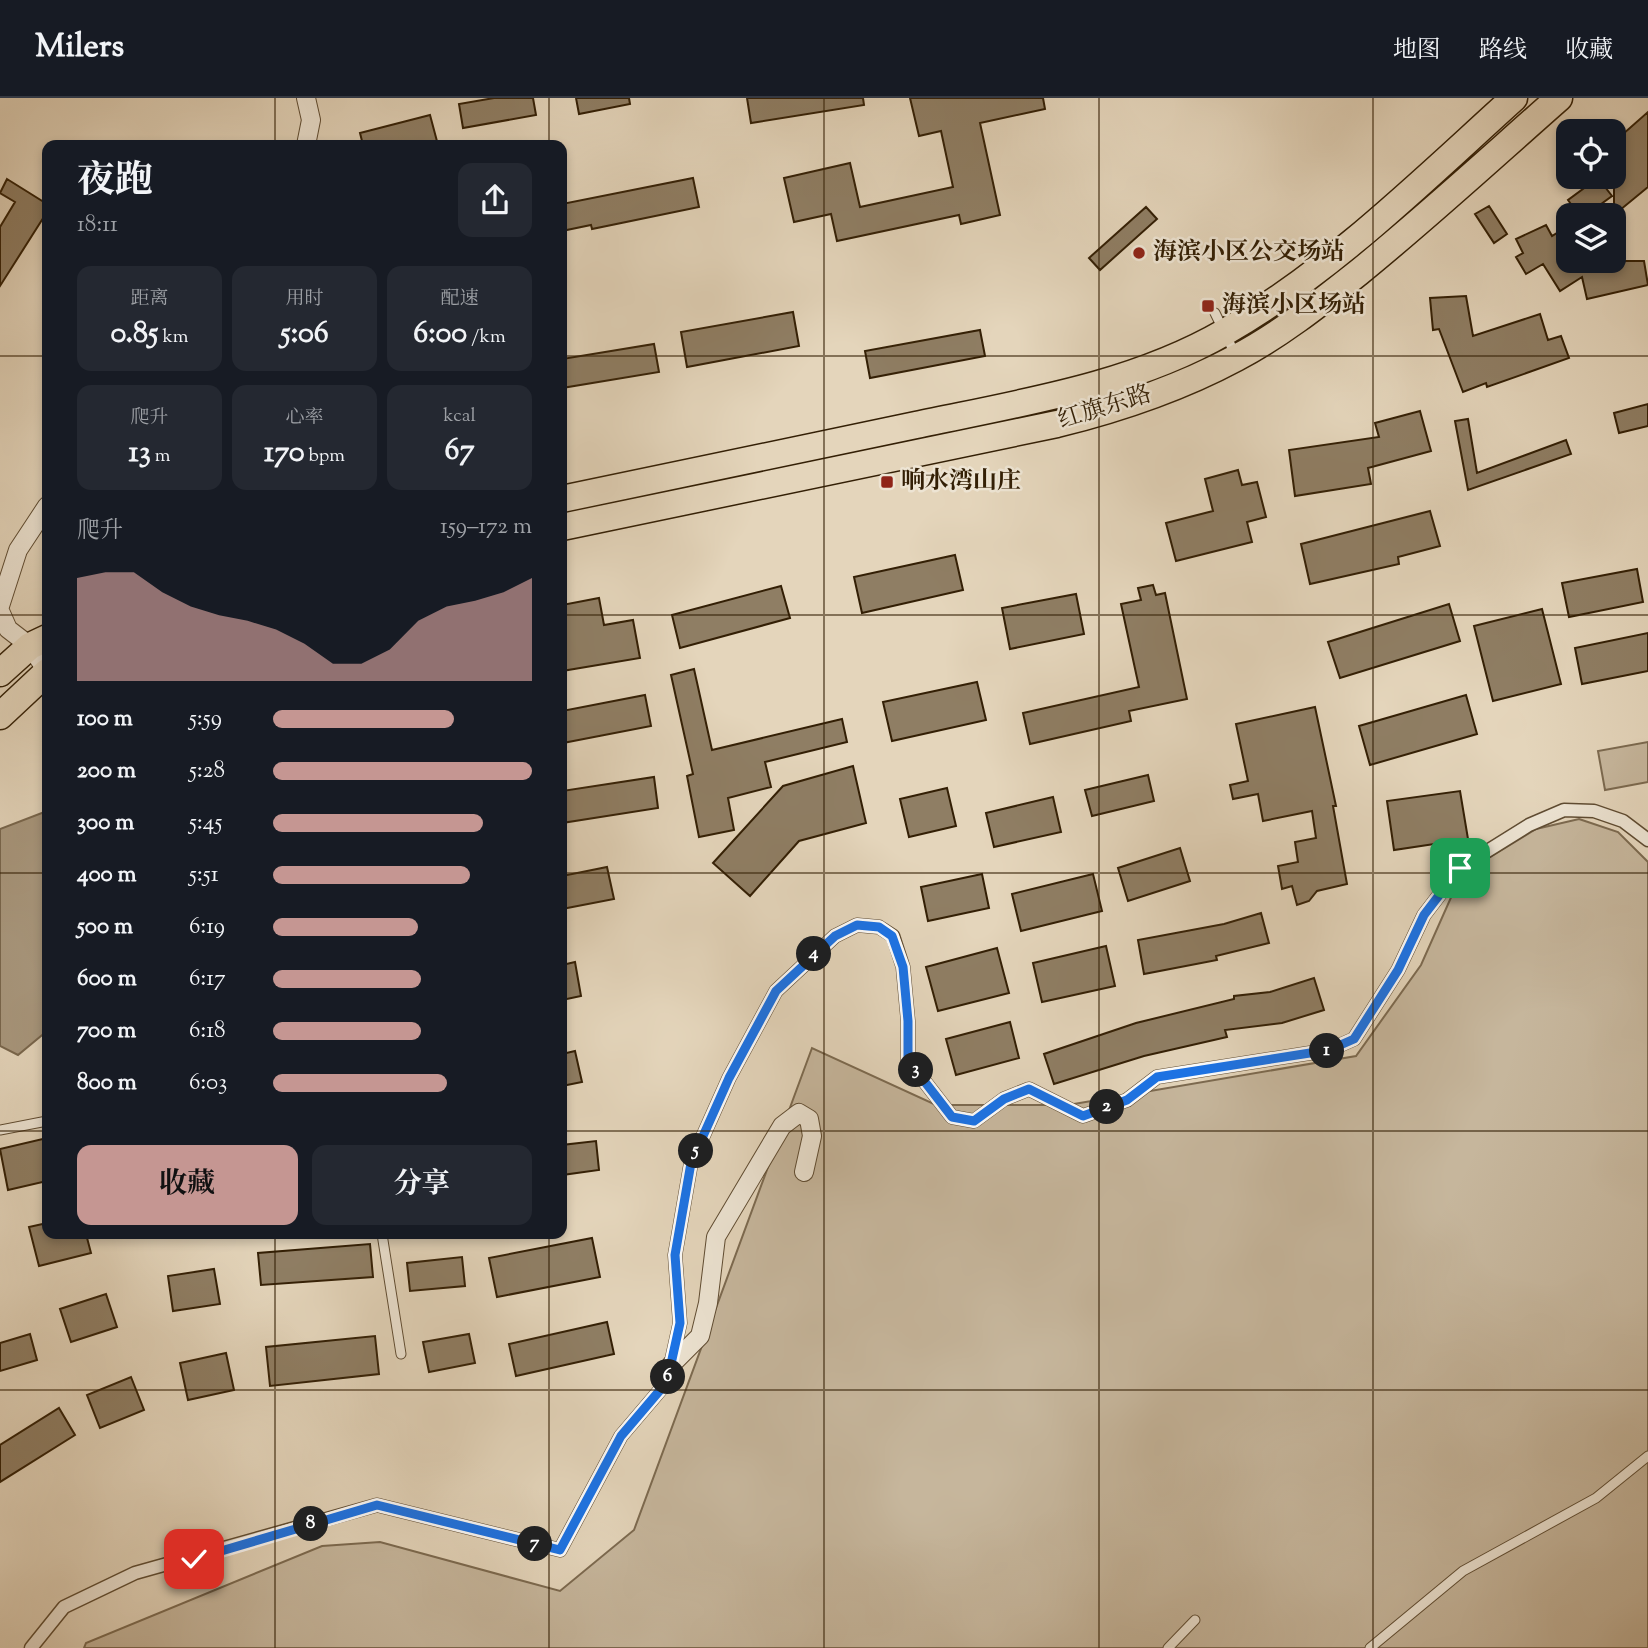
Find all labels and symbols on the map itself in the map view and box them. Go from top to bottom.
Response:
place label: 海滨小区公交场站 [1153,236,1345,270]
marker: 海滨小区公交场站 [1131,245,1147,261]
place label: 海滨小区场站 [1222,289,1366,323]
marker: 海滨小区场站 [1200,298,1216,314]
street label: 红旗东路 [1054,378,1156,438]
place label: 响水湾山庄 [901,465,1021,499]
marker: 响水湾山庄 [879,474,895,490]
pin [1430,838,1490,898]
pin: 4 [796,936,832,972]
pin: 1 [1310,1034,1344,1068]
pin: 3 [898,1052,934,1088]
pin: 2 [1090,1090,1124,1124]
pin: 5 [678,1134,714,1168]
pin: 6 [650,1360,686,1394]
pin: 8 [294,1506,328,1542]
pin: 7 [518,1526,552,1562]
pin [164,1529,224,1589]

